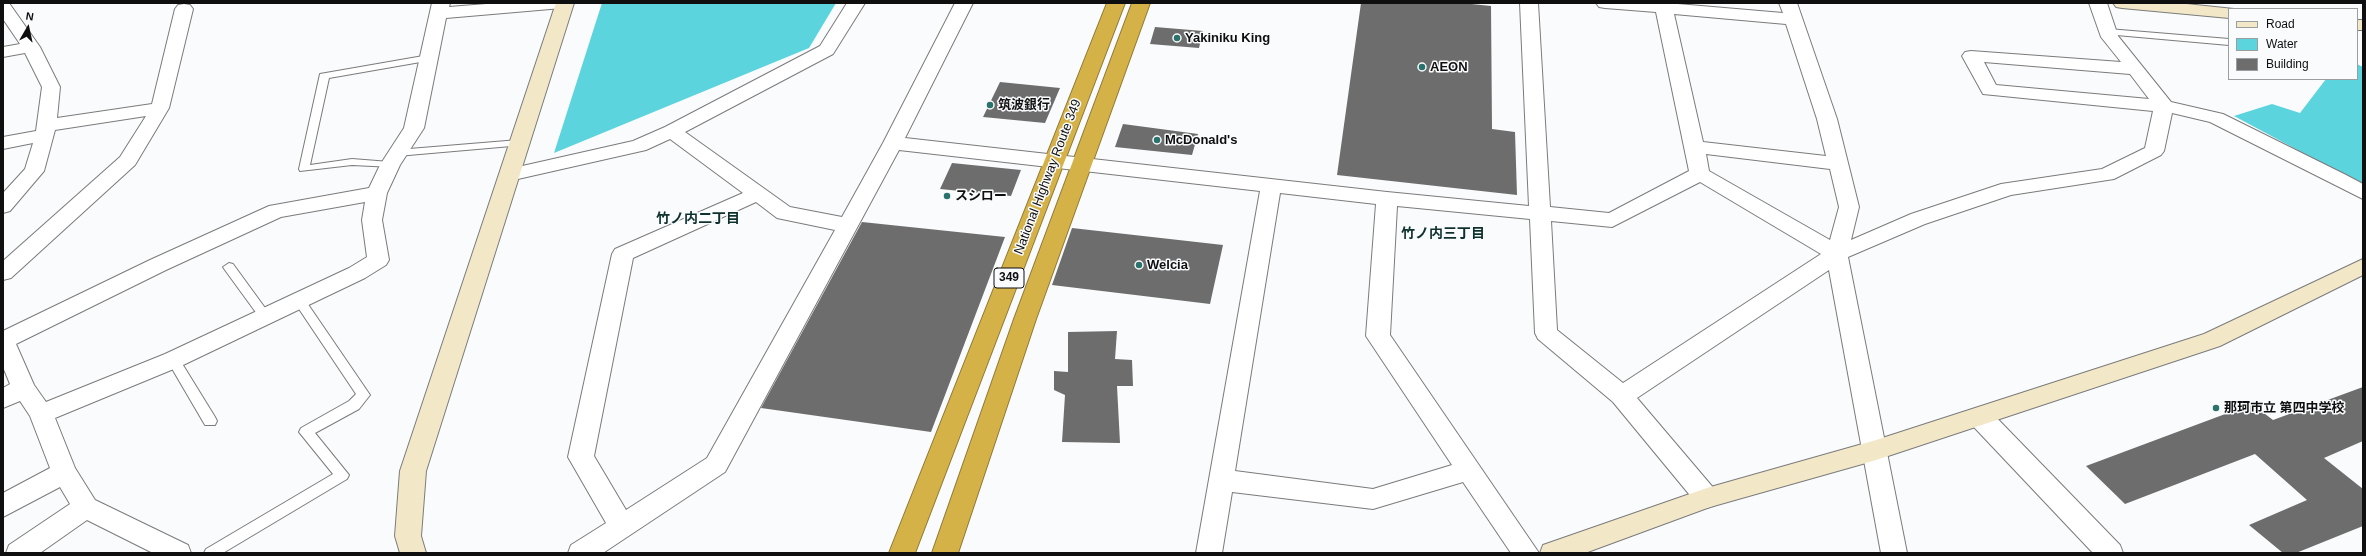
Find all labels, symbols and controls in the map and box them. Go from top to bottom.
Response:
north arrow [8,8,48,48]
legend [2228,8,2358,80]
text: N [25,10,35,23]
text: Road [2266,17,2295,31]
place label: Yakiniku King [1185,30,1270,46]
marker: Yakiniku King [1172,33,1182,43]
text: Water [2266,37,2298,51]
text: Building [2266,57,2309,71]
place label: AEON [1430,59,1468,75]
marker: AEON [1417,62,1427,72]
place label: 筑波銀行 [998,97,1050,113]
street label: National Highway Route 349 [1011,97,1085,257]
marker: 筑波銀行 [985,100,995,110]
place label: McDonald's [1165,132,1237,148]
marker: McDonald's [1152,135,1162,145]
place label: スシロー [955,188,1007,204]
marker: スシロー [942,191,952,201]
district label: 竹ノ内二丁目 [656,211,740,227]
district label: 竹ノ内三丁目 [1401,226,1485,242]
place label: Welcia [1147,257,1188,273]
marker: Welcia [1134,260,1144,270]
road number: 349 [994,268,1024,288]
place label: 那珂市立 第四中学校 [2224,400,2345,416]
marker: 那珂市立 第四中学校 [2211,403,2221,413]

